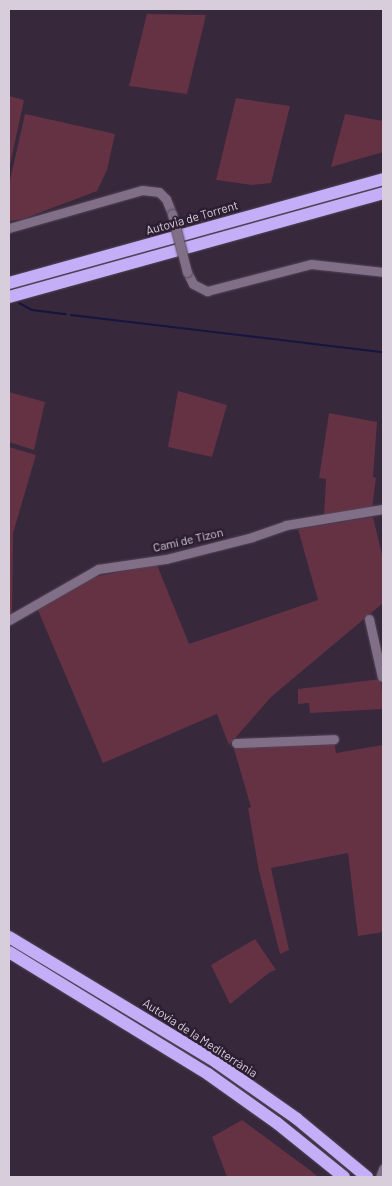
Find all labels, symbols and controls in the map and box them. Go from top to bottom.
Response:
street label: Autovia de Torrent [144,198,240,238]
street label: Camí de Tizon [151,525,225,555]
street label: Autovia de la Mediterrània [140,996,260,1080]

